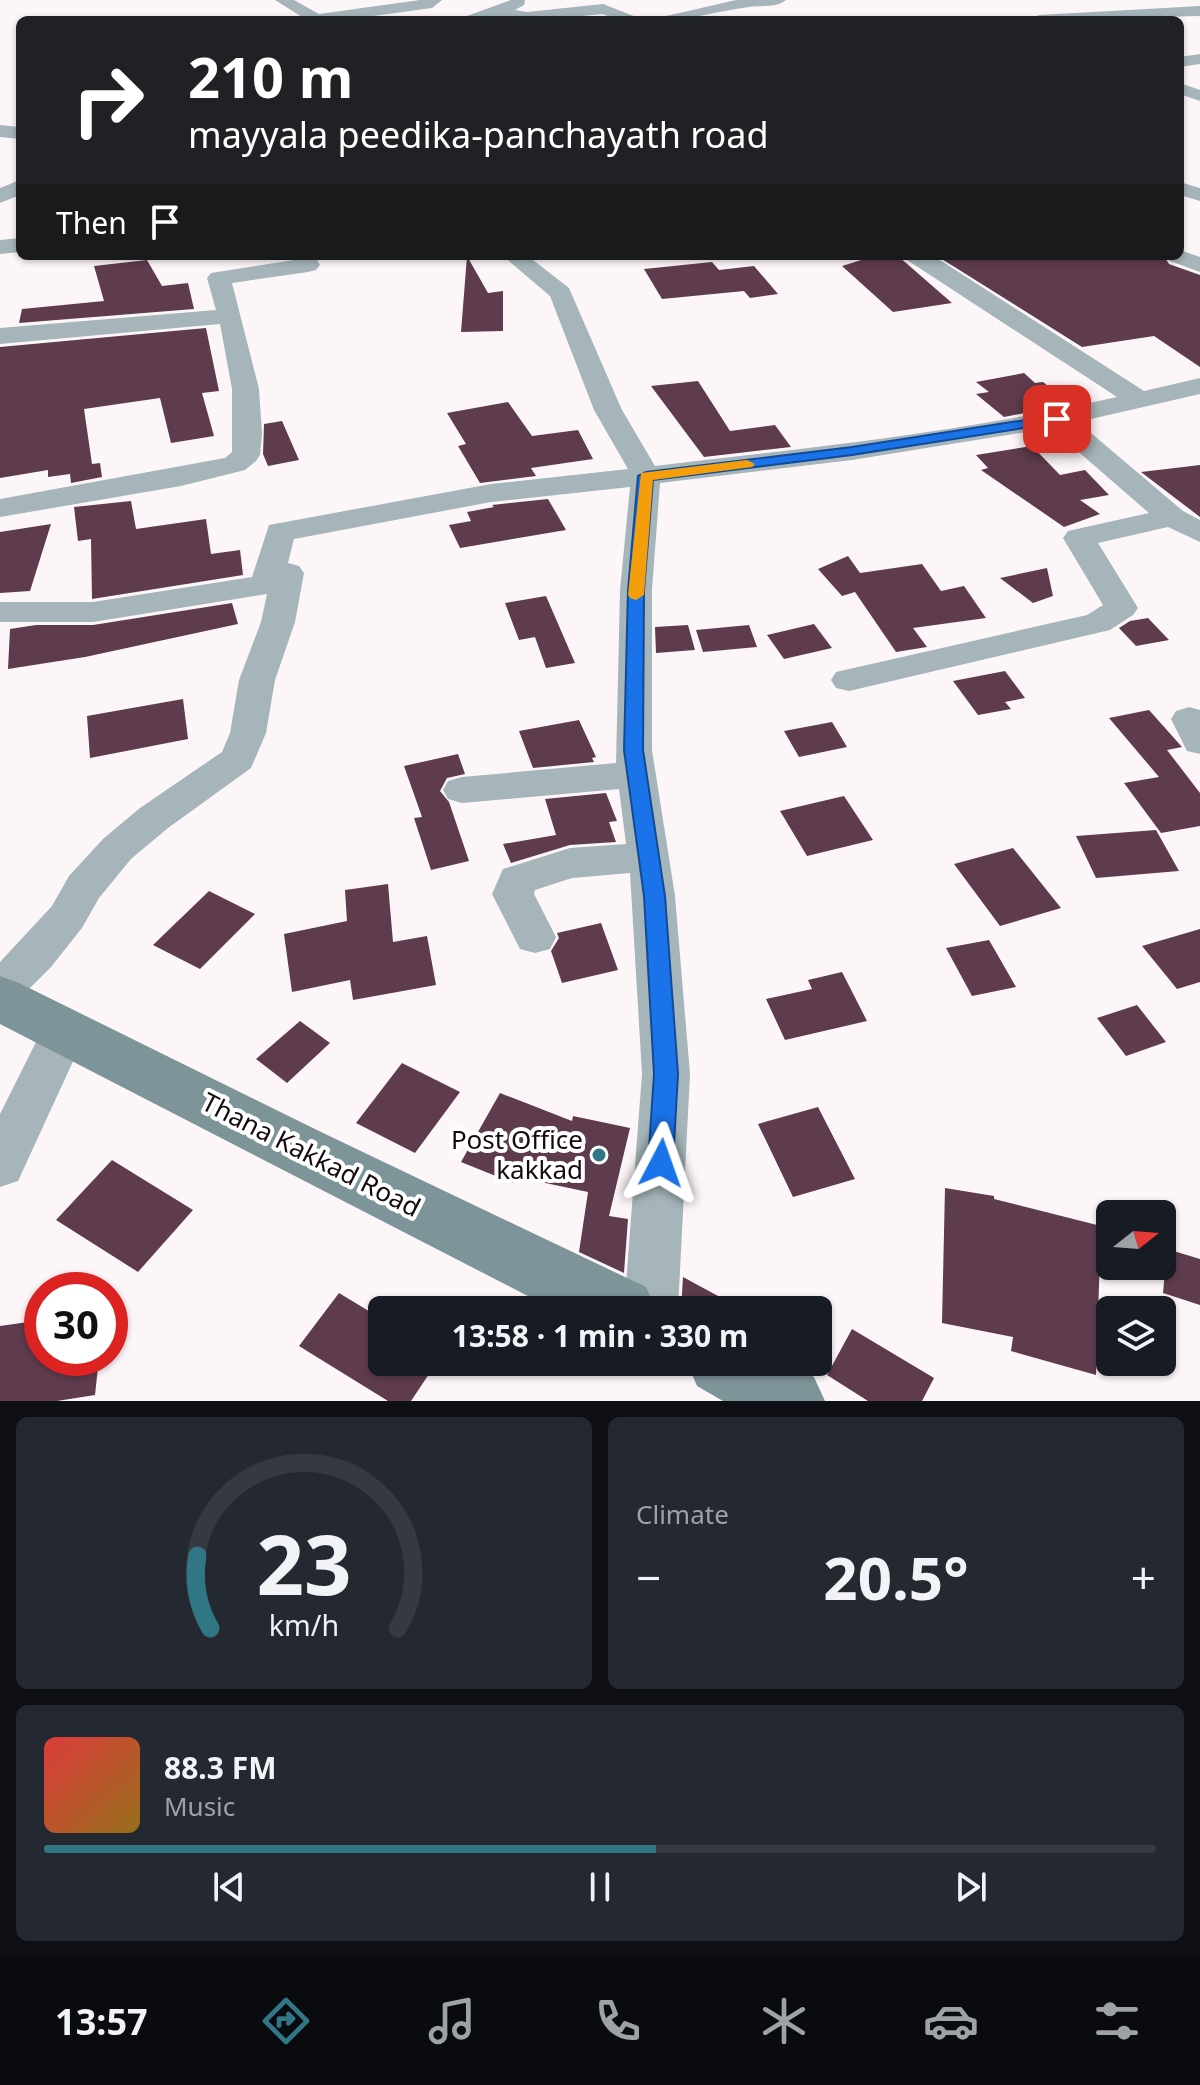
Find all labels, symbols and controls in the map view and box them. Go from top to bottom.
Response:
text: 210 m [188,38,353,114]
icon: right [56,48,160,152]
text: mayyala peedika-panchayath road [188,110,769,159]
icon: arrive [143,200,187,244]
text: Then [56,202,127,243]
pin [1023,385,1091,453]
icon: arrive [1035,397,1079,441]
street label: Thana Kakkad Road [196,1083,427,1225]
place label: Post Office kakkad [451,1121,583,1187]
position arrow [619,1121,703,1205]
marker: Post Office kakkad [590,1146,608,1164]
north arrow [1096,1200,1176,1280]
map controls [1096,1200,1176,1376]
speed limit sign: 30 [24,1272,128,1376]
button: layers [1096,1296,1176,1376]
text: 13:58 · 1 min · 330 m [452,1315,748,1356]
text: Climate [636,1496,729,1532]
text: 23 [256,1506,352,1619]
text: 20.5° [823,1536,969,1618]
text: − [636,1547,661,1607]
text: + [1131,1547,1156,1607]
text: km/h [269,1605,339,1644]
text: 88.3 FM [164,1747,276,1788]
text: Music [164,1788,235,1824]
icon: previous [207,1865,251,1909]
icon: pause [578,1865,622,1909]
icon: next [949,1865,993,1909]
icon: directions [258,1993,314,2049]
icon: music [424,1993,480,2049]
icon: phone [590,1993,646,2049]
icon: climate [756,1993,812,2049]
icon: car [923,1993,979,2049]
icon: filters [1089,1993,1145,2049]
text: 13:57 [55,1997,148,2046]

